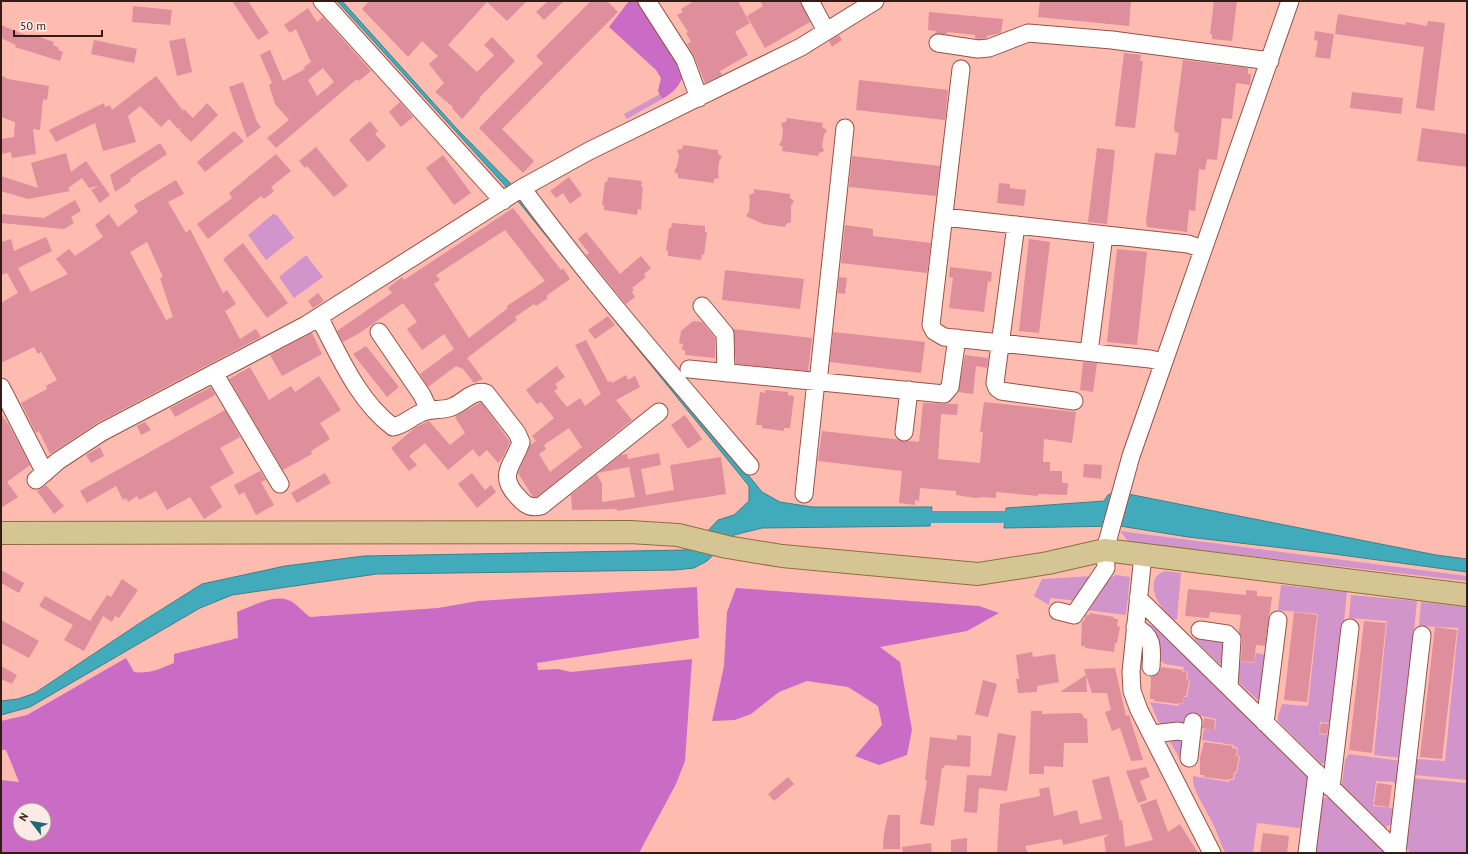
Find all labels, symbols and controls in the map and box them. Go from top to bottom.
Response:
scale bar [14,12,102,38]
text: 50 m [20,18,46,33]
north arrow [12,802,52,842]
text: N [16,810,31,824]

